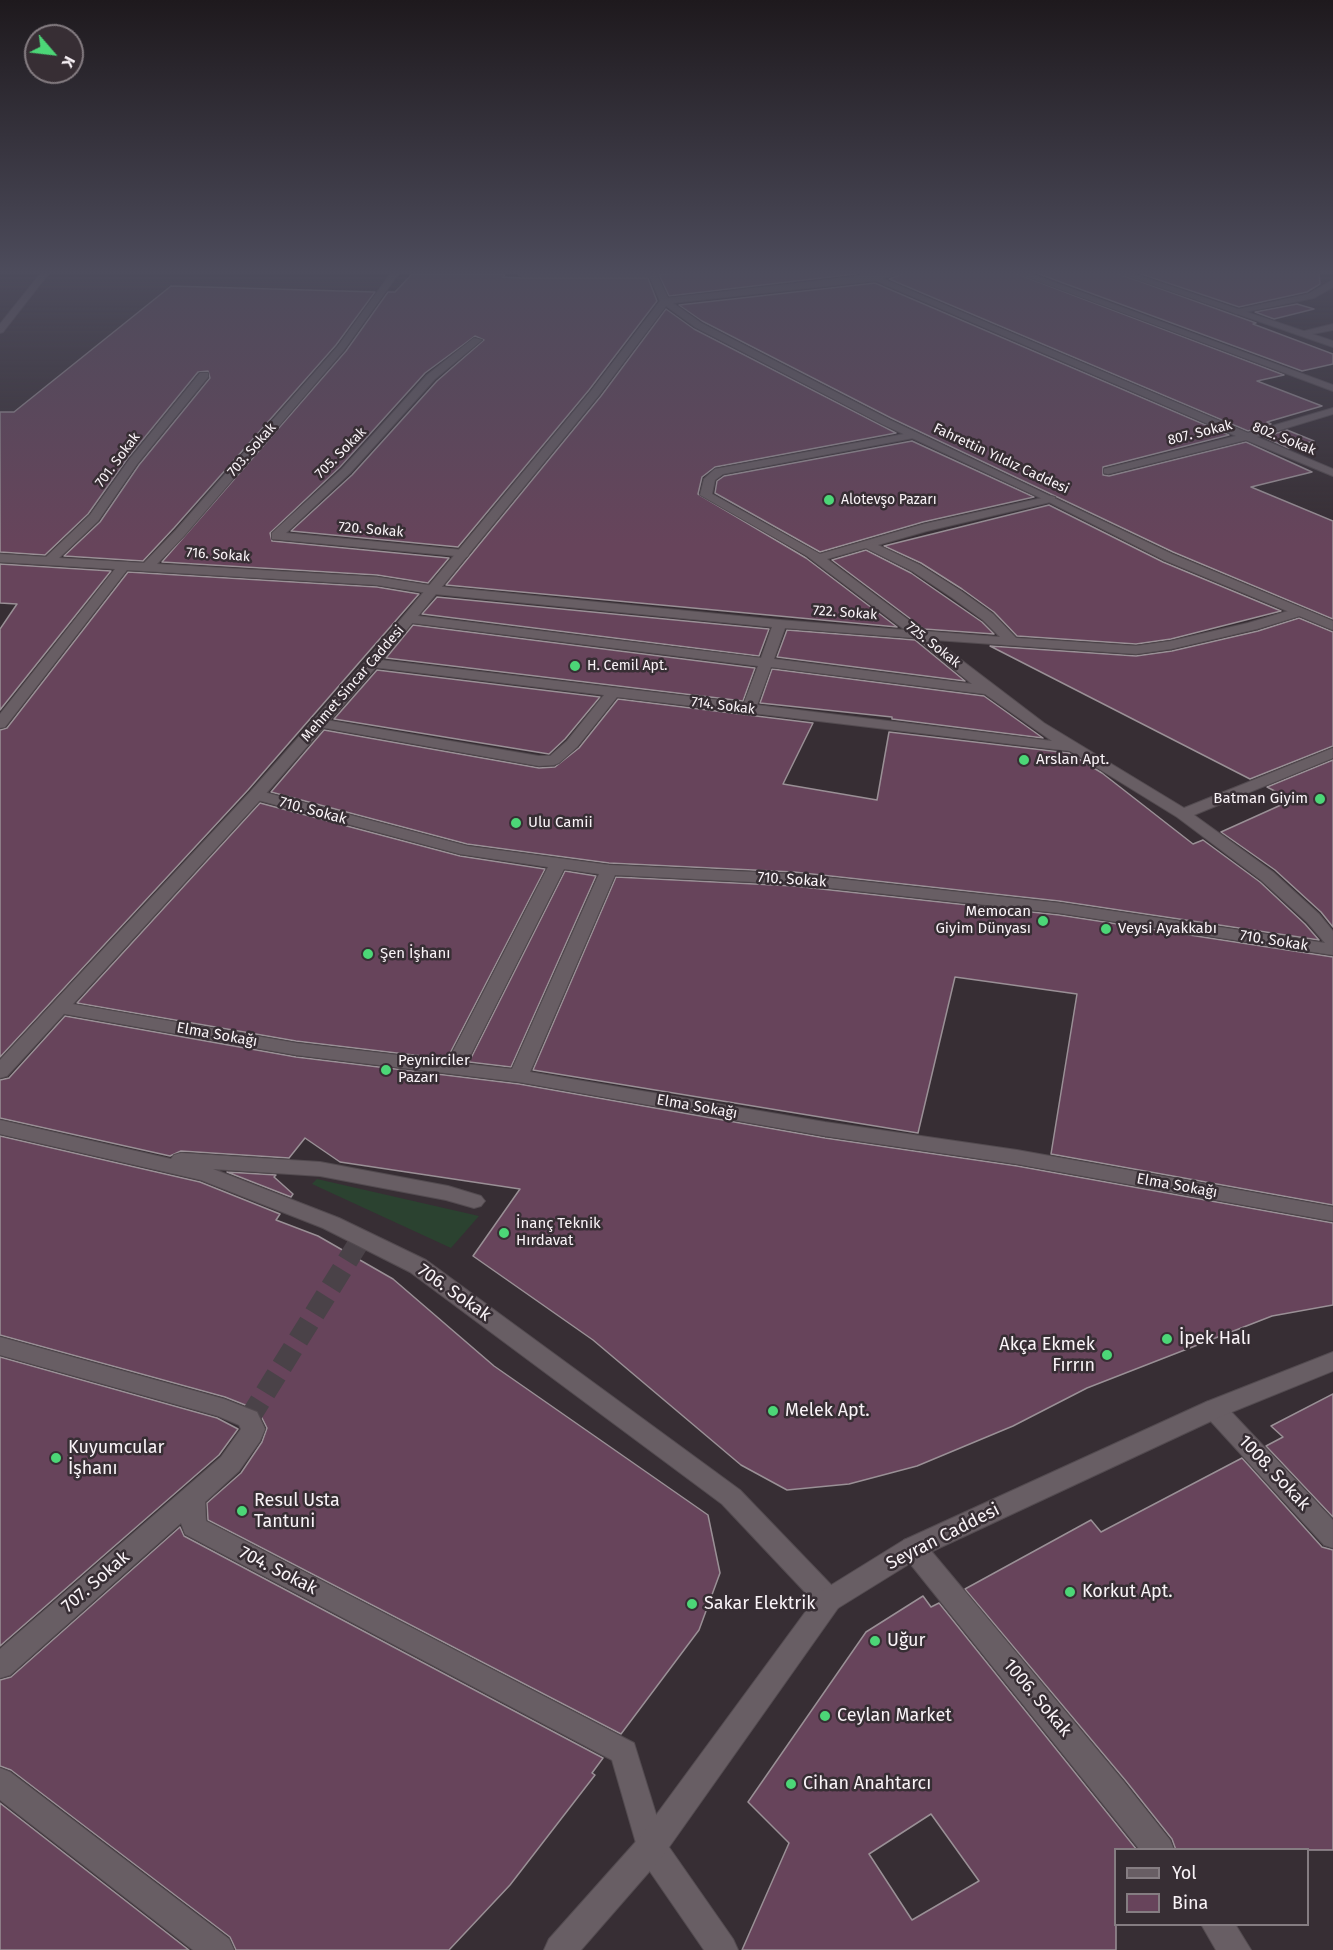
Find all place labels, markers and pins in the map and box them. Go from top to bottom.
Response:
place label: Alotevşo Pazarı [841,492,937,508]
marker: Alotevşo Pazarı [822,493,836,507]
place label: H. Cemil Apt. [587,658,667,674]
marker: H. Cemil Apt. [568,659,582,673]
place label: Arslan Apt. [1036,751,1109,769]
marker: Arslan Apt. [1017,753,1031,767]
place label: Batman Giyim [1213,790,1308,808]
marker: Batman Giyim [1313,792,1327,806]
place label: Ulu Camii [528,814,593,832]
marker: Ulu Camii [509,816,523,830]
place label: Memocan Giyim Dünyası [935,903,1031,938]
marker: Memocan Giyim Dünyası [1036,914,1050,928]
place label: Veysi Ayakkabı [1118,920,1217,938]
marker: Veysi Ayakkabı [1099,922,1113,936]
place label: Şen İşhanı [380,945,451,963]
marker: Şen İşhanı [361,947,375,961]
place label: Peynirciler Pazarı [398,1052,470,1087]
marker: Peynirciler Pazarı [379,1063,393,1077]
place label: İnanç Teknik Hırdavat [516,1215,601,1250]
marker: İnanç Teknik Hırdavat [497,1226,511,1240]
place label: İpek Halı [1179,1328,1251,1350]
marker: İpek Halı [1160,1332,1174,1346]
place label: Akça Ekmek Fırrın [999,1334,1095,1376]
marker: Akça Ekmek Fırrın [1100,1348,1114,1362]
place label: Melek Apt. [785,1400,870,1422]
marker: Melek Apt. [766,1404,780,1418]
place label: Kuyumcular İşhanı [68,1437,164,1480]
marker: Kuyumcular İşhanı [49,1451,63,1465]
place label: Resul Usta Tantuni [254,1490,340,1532]
marker: Resul Usta Tantuni [235,1504,249,1518]
place label: Korkut Apt. [1082,1581,1173,1603]
marker: Korkut Apt. [1063,1585,1077,1599]
place label: Sakar Elektrik [704,1593,816,1615]
marker: Sakar Elektrik [685,1597,699,1611]
place label: Uğur [887,1630,926,1652]
marker: Uğur [868,1634,882,1648]
place label: Ceylan Market [837,1705,952,1727]
marker: Ceylan Market [818,1709,832,1723]
place label: Cihan Anahtarcı [803,1773,931,1795]
marker: Cihan Anahtarcı [784,1777,798,1791]

